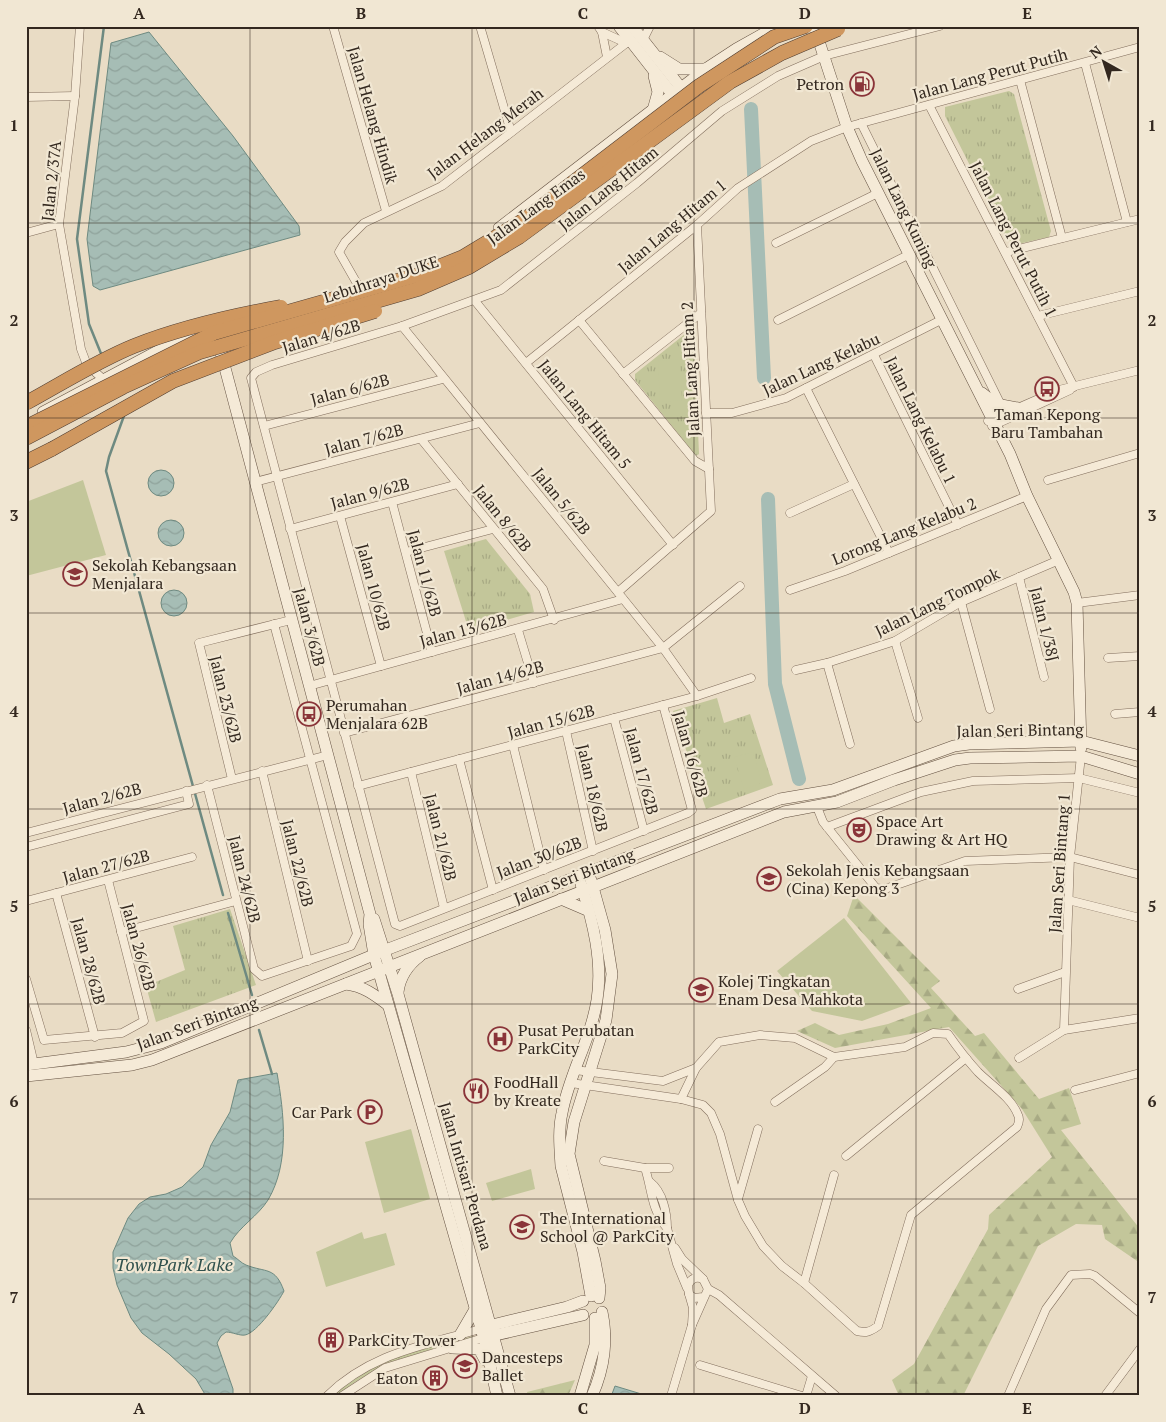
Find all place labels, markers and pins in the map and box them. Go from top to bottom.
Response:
fuel station icon: Petron [849,71,875,97]
place label: Petron [796,73,844,95]
bus stop icon: Taman Kepong Baru Tambahan [1034,376,1060,402]
place label: Taman Kepong Baru Tambahan [991,403,1104,443]
place label: Sekolah Kebangsaan Menjalara [92,554,237,594]
school or university icon: Sekolah Kebangsaan Menjalara [62,561,88,587]
place label: Perumahan Menjalara 62B [326,694,428,734]
bus stop icon: Perumahan Menjalara 62B [296,701,322,727]
place label: Space Art Drawing & Art HQ [876,810,1009,850]
theatre icon: Space Art Drawing & Art HQ [846,817,872,843]
place label: Sekolah Jenis Kebangsaan (Cina) Kepong 3 [786,859,970,899]
school or university icon: Sekolah Jenis Kebangsaan (Cina) Kepong 3 [756,866,782,892]
place label: Kolej Tingkatan Enam Desa Mahkota [718,970,863,1010]
school or university icon: Kolej Tingkatan Enam Desa Mahkota [688,977,714,1003]
place label: Pusat Perubatan ParkCity [518,1019,635,1059]
hospital icon: Pusat Perubatan ParkCity [487,1026,513,1052]
place label: FoodHall by Kreate [494,1071,561,1111]
restaurant icon: FoodHall by Kreate [463,1078,489,1104]
parking icon: Car Park [357,1099,383,1125]
place label: Car Park [292,1101,353,1123]
place label: The International School @ ParkCity [540,1207,675,1247]
school or university icon: The International School @ ParkCity [509,1214,535,1240]
building icon: ParkCity Tower [318,1327,344,1353]
place label: ParkCity Tower [348,1329,457,1351]
place label: Dancesteps Ballet [482,1346,563,1386]
school or university icon: Dancesteps Ballet [452,1353,478,1379]
building icon: Eaton [422,1365,448,1391]
place label: Eaton [376,1367,418,1389]

